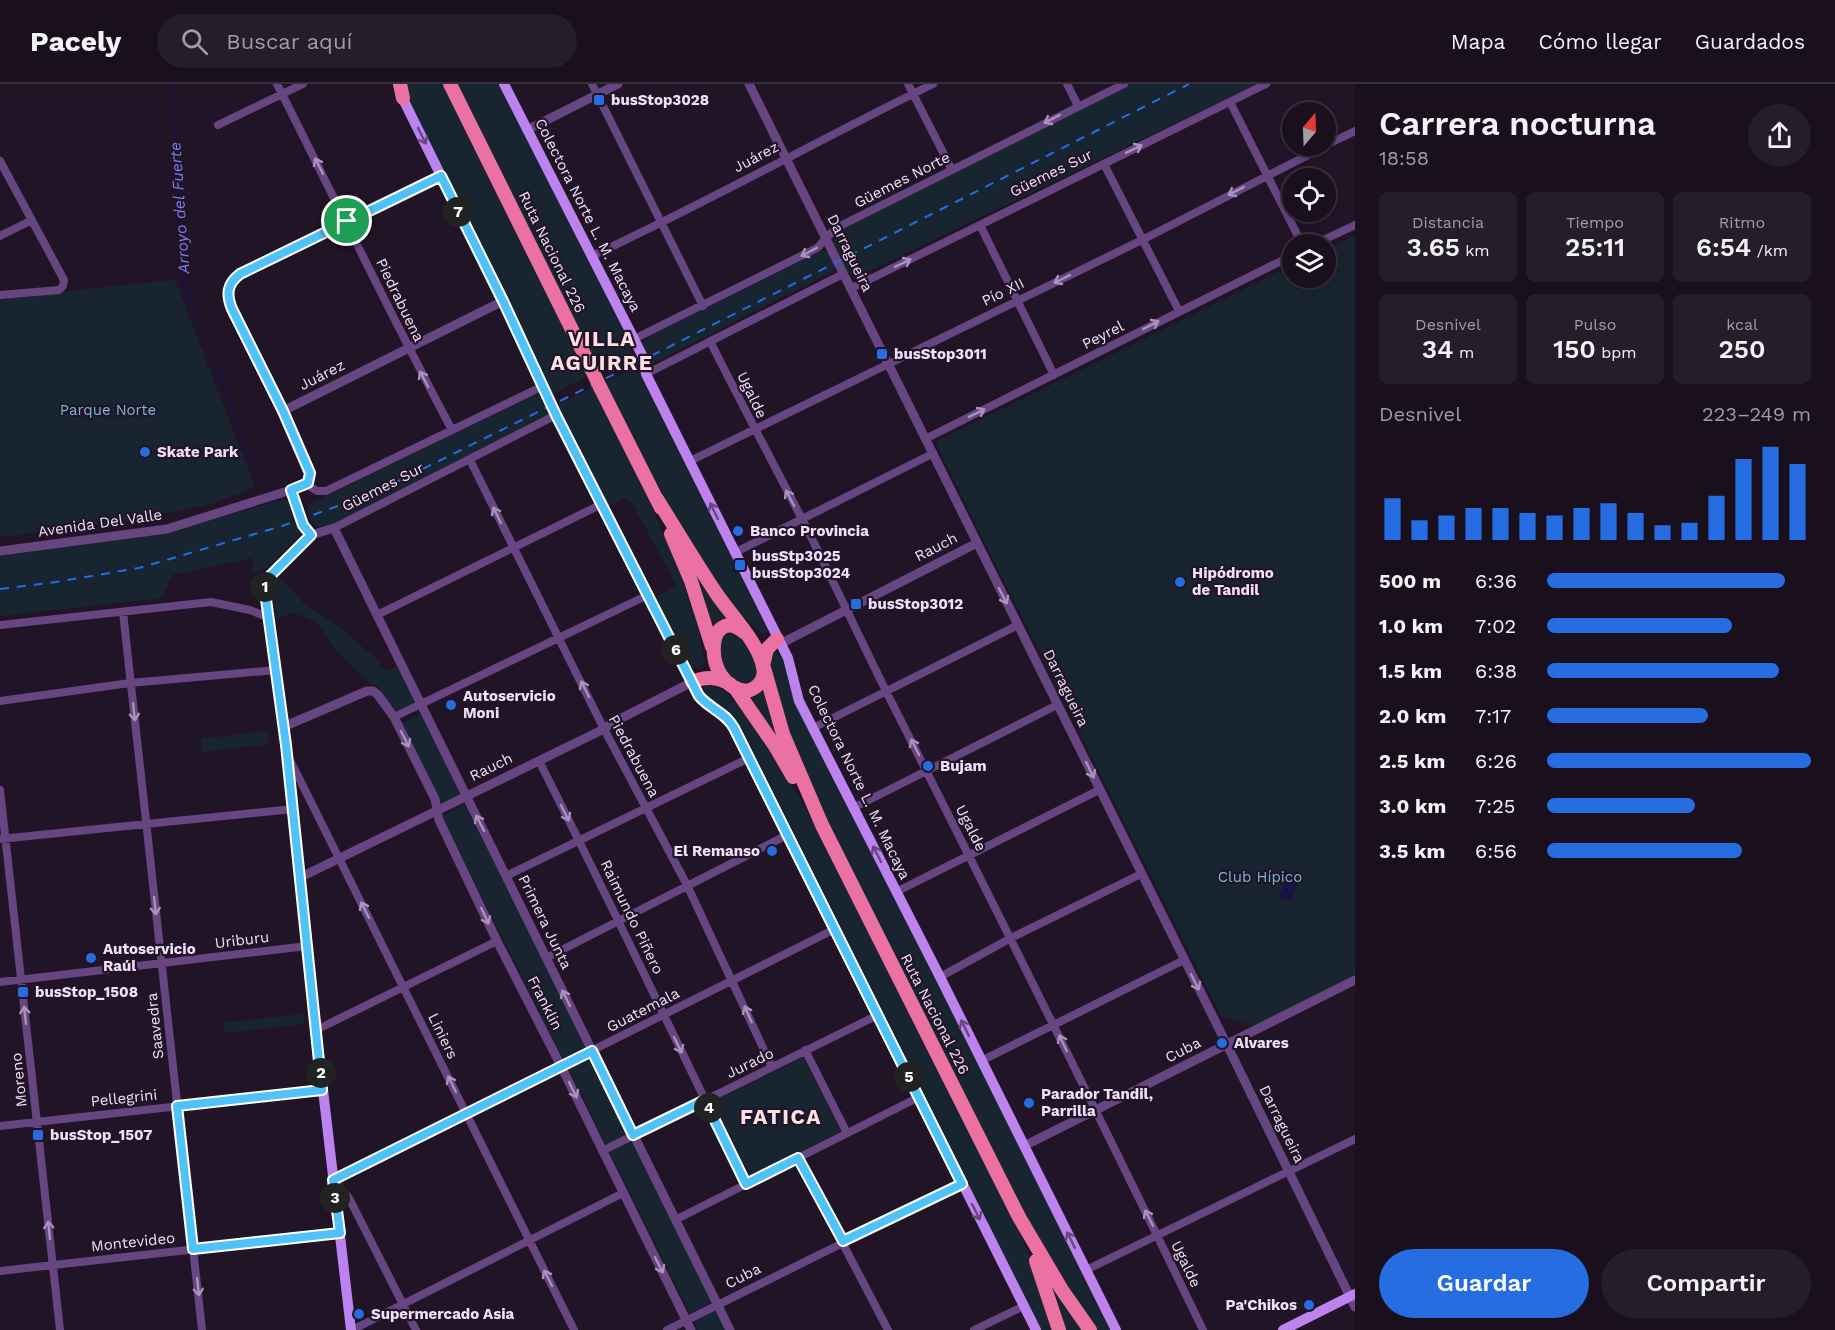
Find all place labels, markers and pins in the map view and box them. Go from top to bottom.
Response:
place label: busStop3028 [611,91,709,109]
marker: busStop3028 [592,93,606,107]
pin [321,195,372,246]
pin: 7 [443,197,473,227]
place label: busStop3011 [894,345,987,363]
marker: busStop3011 [875,347,889,361]
place label: Skate Park [157,443,239,461]
marker: Skate Park [138,445,152,459]
place label: Banco Provincia [750,522,869,540]
marker: Banco Provincia [731,524,745,538]
place label: busStp3025 busStop3024 [752,547,851,582]
marker: busStp3025 busStop3024 [733,558,747,572]
place label: Hipódromo de Tandil [1192,564,1274,599]
pin: 1 [250,572,280,602]
marker: Hipódromo de Tandil [1173,575,1187,589]
place label: busStop3012 [868,595,963,613]
marker: busStop3012 [849,597,863,611]
pin: 6 [661,635,691,665]
place label: Autoservicio Moni [463,687,556,722]
marker: Autoservicio Moni [444,698,458,712]
place label: Bujam [940,757,987,775]
marker: Bujam [921,759,935,773]
place label: El Remanso [674,842,760,860]
marker: El Remanso [765,844,779,858]
place label: Autoservicio Raúl [103,940,196,975]
marker: Autoservicio Raúl [84,951,98,965]
place label: busStop_1508 [35,983,138,1001]
marker: busStop_1508 [16,985,30,999]
place label: Alvares [1234,1034,1289,1052]
marker: Alvares [1215,1036,1229,1050]
pin: 2 [306,1058,336,1088]
pin: 5 [894,1062,924,1092]
place label: Parador Tandil, Parrilla [1041,1085,1153,1120]
pin: 4 [694,1093,724,1123]
marker: Parador Tandil, Parrilla [1022,1096,1036,1110]
place label: busStop_1507 [50,1126,152,1144]
marker: busStop_1507 [31,1128,45,1142]
pin: 3 [320,1183,350,1213]
place label: Pa'Chikos [1226,1296,1297,1314]
marker: Pa'Chikos [1302,1298,1316,1312]
place label: Supermercado Asia [371,1305,515,1323]
marker: Supermercado Asia [352,1307,366,1321]

